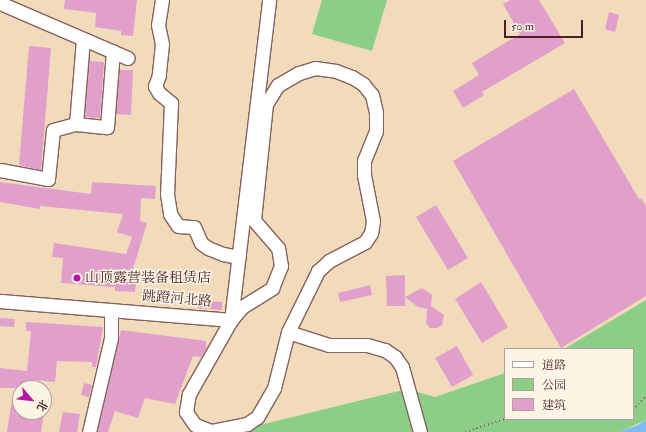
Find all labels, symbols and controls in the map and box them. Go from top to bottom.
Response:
scale bar [506,12,585,38]
text: 50 m [511,19,534,34]
place label: 山顶露营装备租赁店 [85,270,211,286]
marker: 山顶露营装备租赁店 [72,273,82,283]
street label: 跳蹬河北路 [141,288,213,310]
legend [504,348,634,420]
text: 道路 [542,358,566,373]
text: 公园 [542,378,566,393]
north arrow [12,380,52,420]
text: 北 [34,397,50,413]
text: 建筑 [542,398,566,413]

